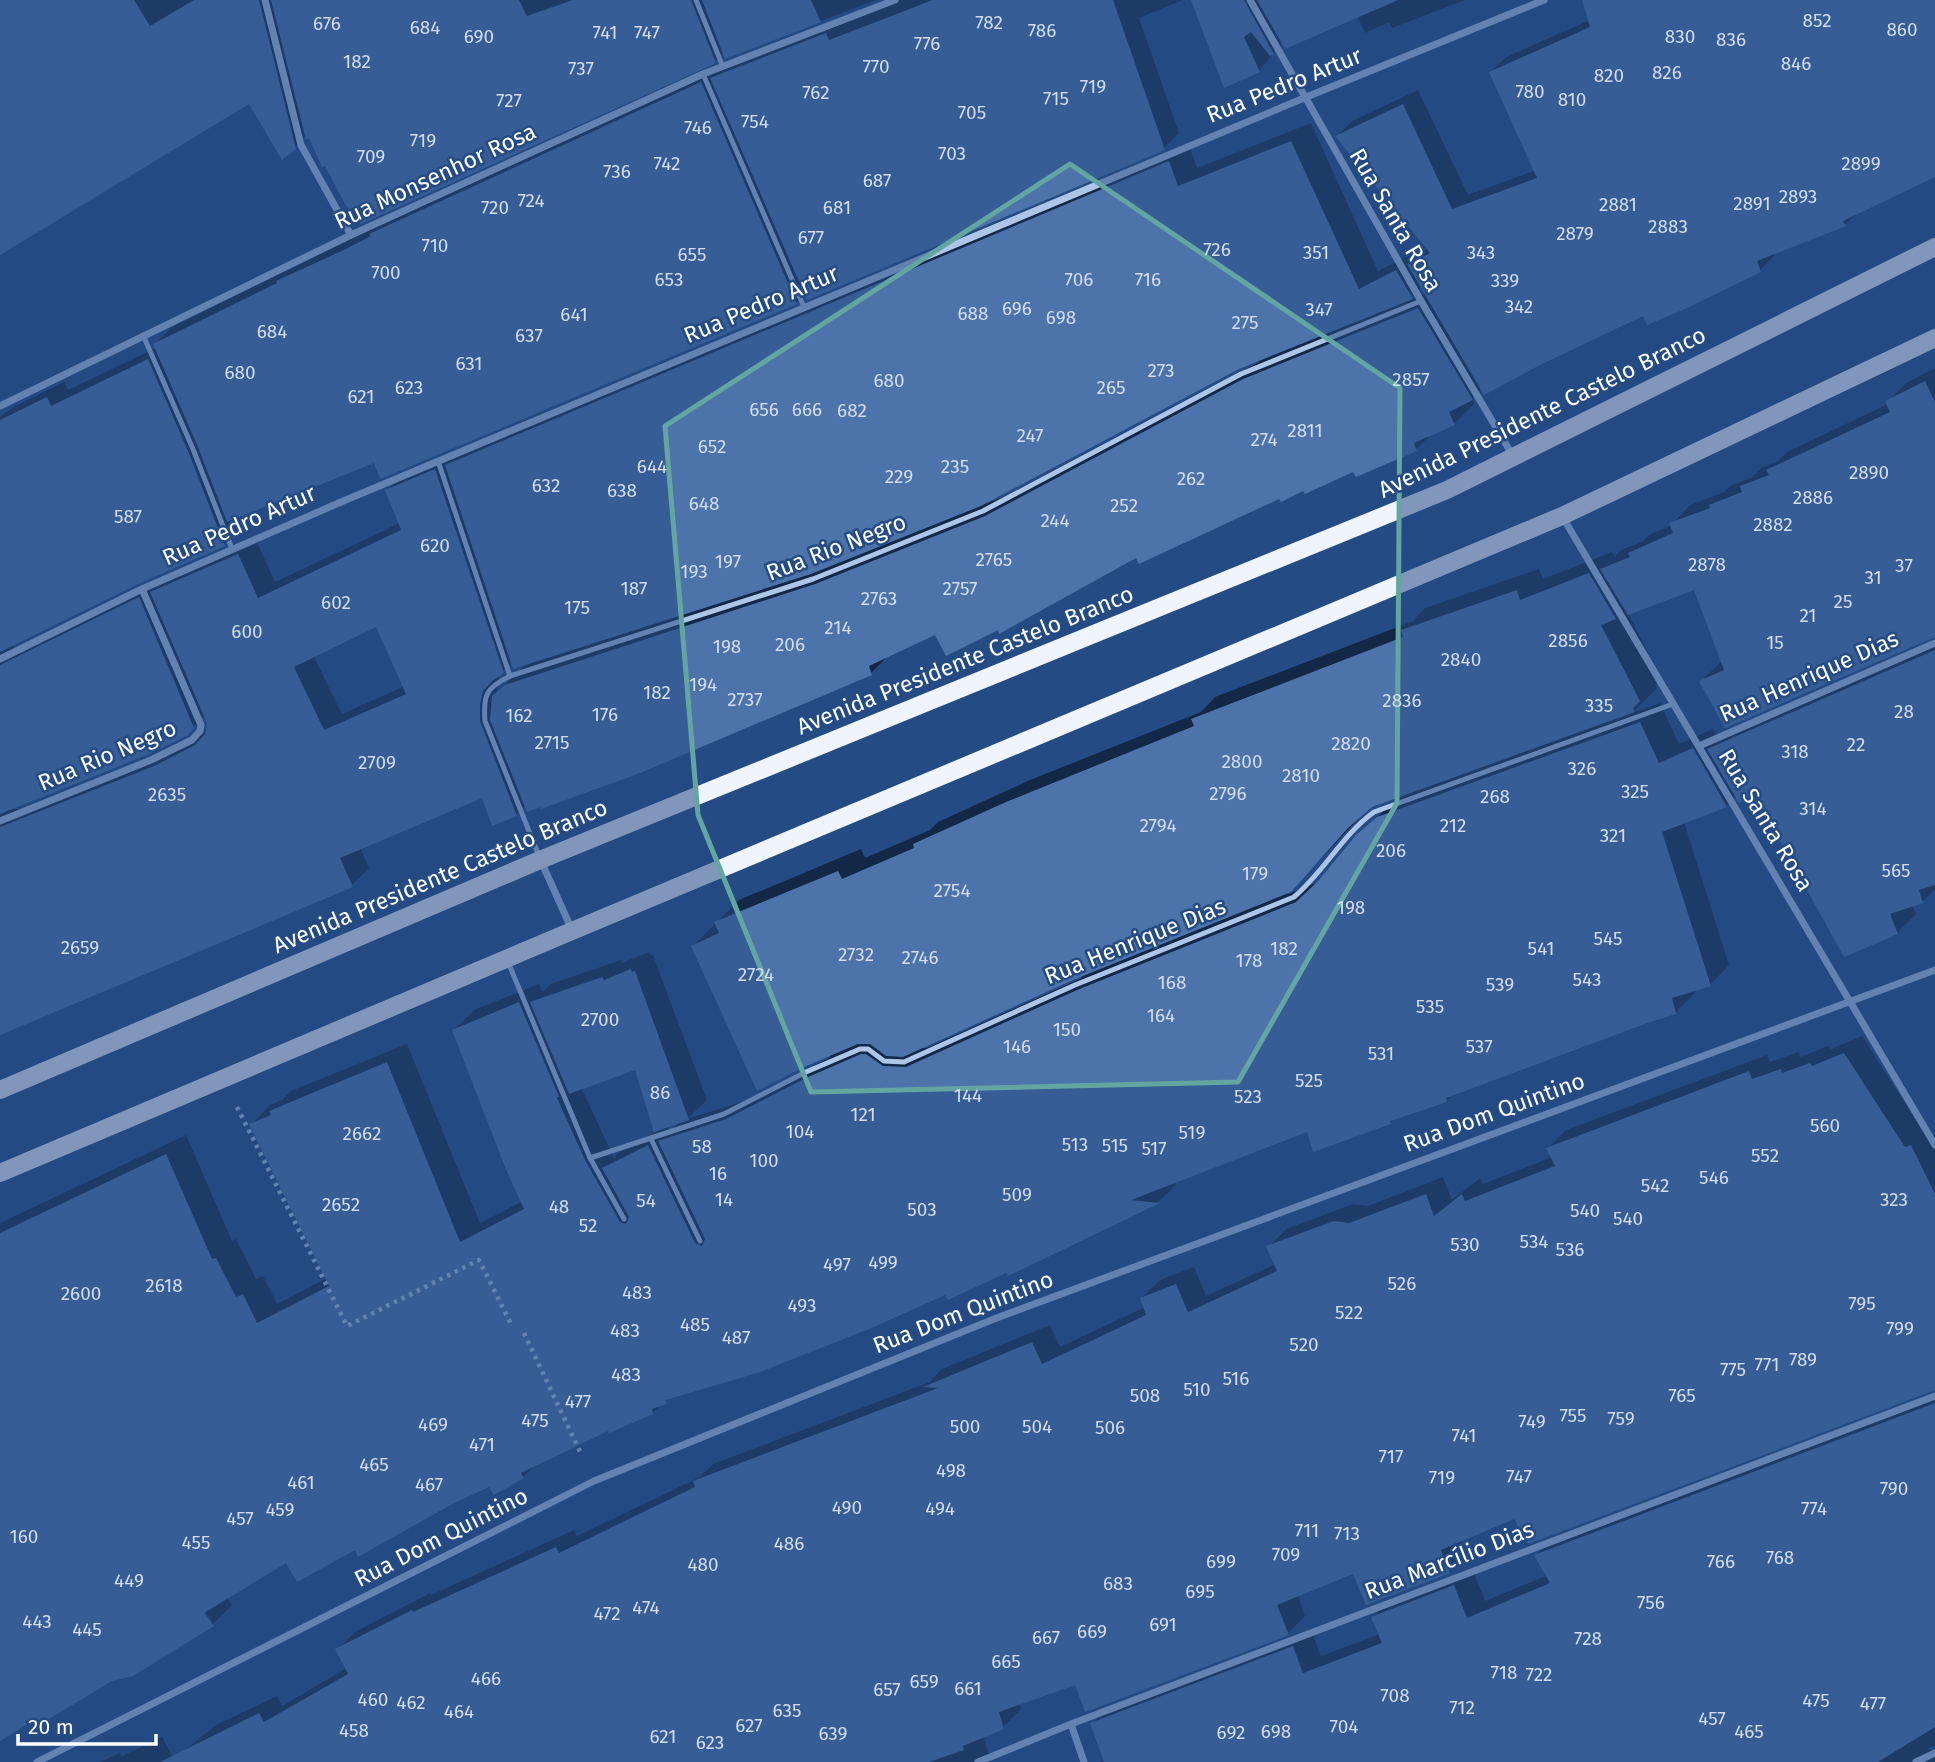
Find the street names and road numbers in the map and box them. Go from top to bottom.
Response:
street label: Rua Pedro Artur [1202,41,1366,129]
street label: Rua Monsenhor Rosa [330,117,540,235]
street label: Rua Santa Rosa [1344,143,1448,297]
street label: Rua Pedro Artur [679,259,843,349]
street label: Avenida Presidente Castelo Branco [1374,320,1710,504]
street label: Rua Pedro Artur [158,479,320,571]
street label: Rua Rio Negro [762,507,910,587]
street label: Avenida Presidente Castelo Branco [792,579,1138,741]
street label: Rua Henrique Dias [1715,624,1903,728]
street label: Rua Rio Negro [34,713,180,797]
street label: Rua Santa Rosa [1712,744,1820,896]
street label: Avenida Presidente Castelo Branco [268,793,612,959]
street label: Rua Henrique Dias [1040,892,1230,990]
street label: Rua Dom Quintino [1400,1066,1588,1158]
street label: Rua Dom Quintino [869,1265,1057,1359]
street label: Rua Dom Quintino [350,1481,532,1593]
street label: Rua Marcílio Dias [1360,1515,1538,1605]

